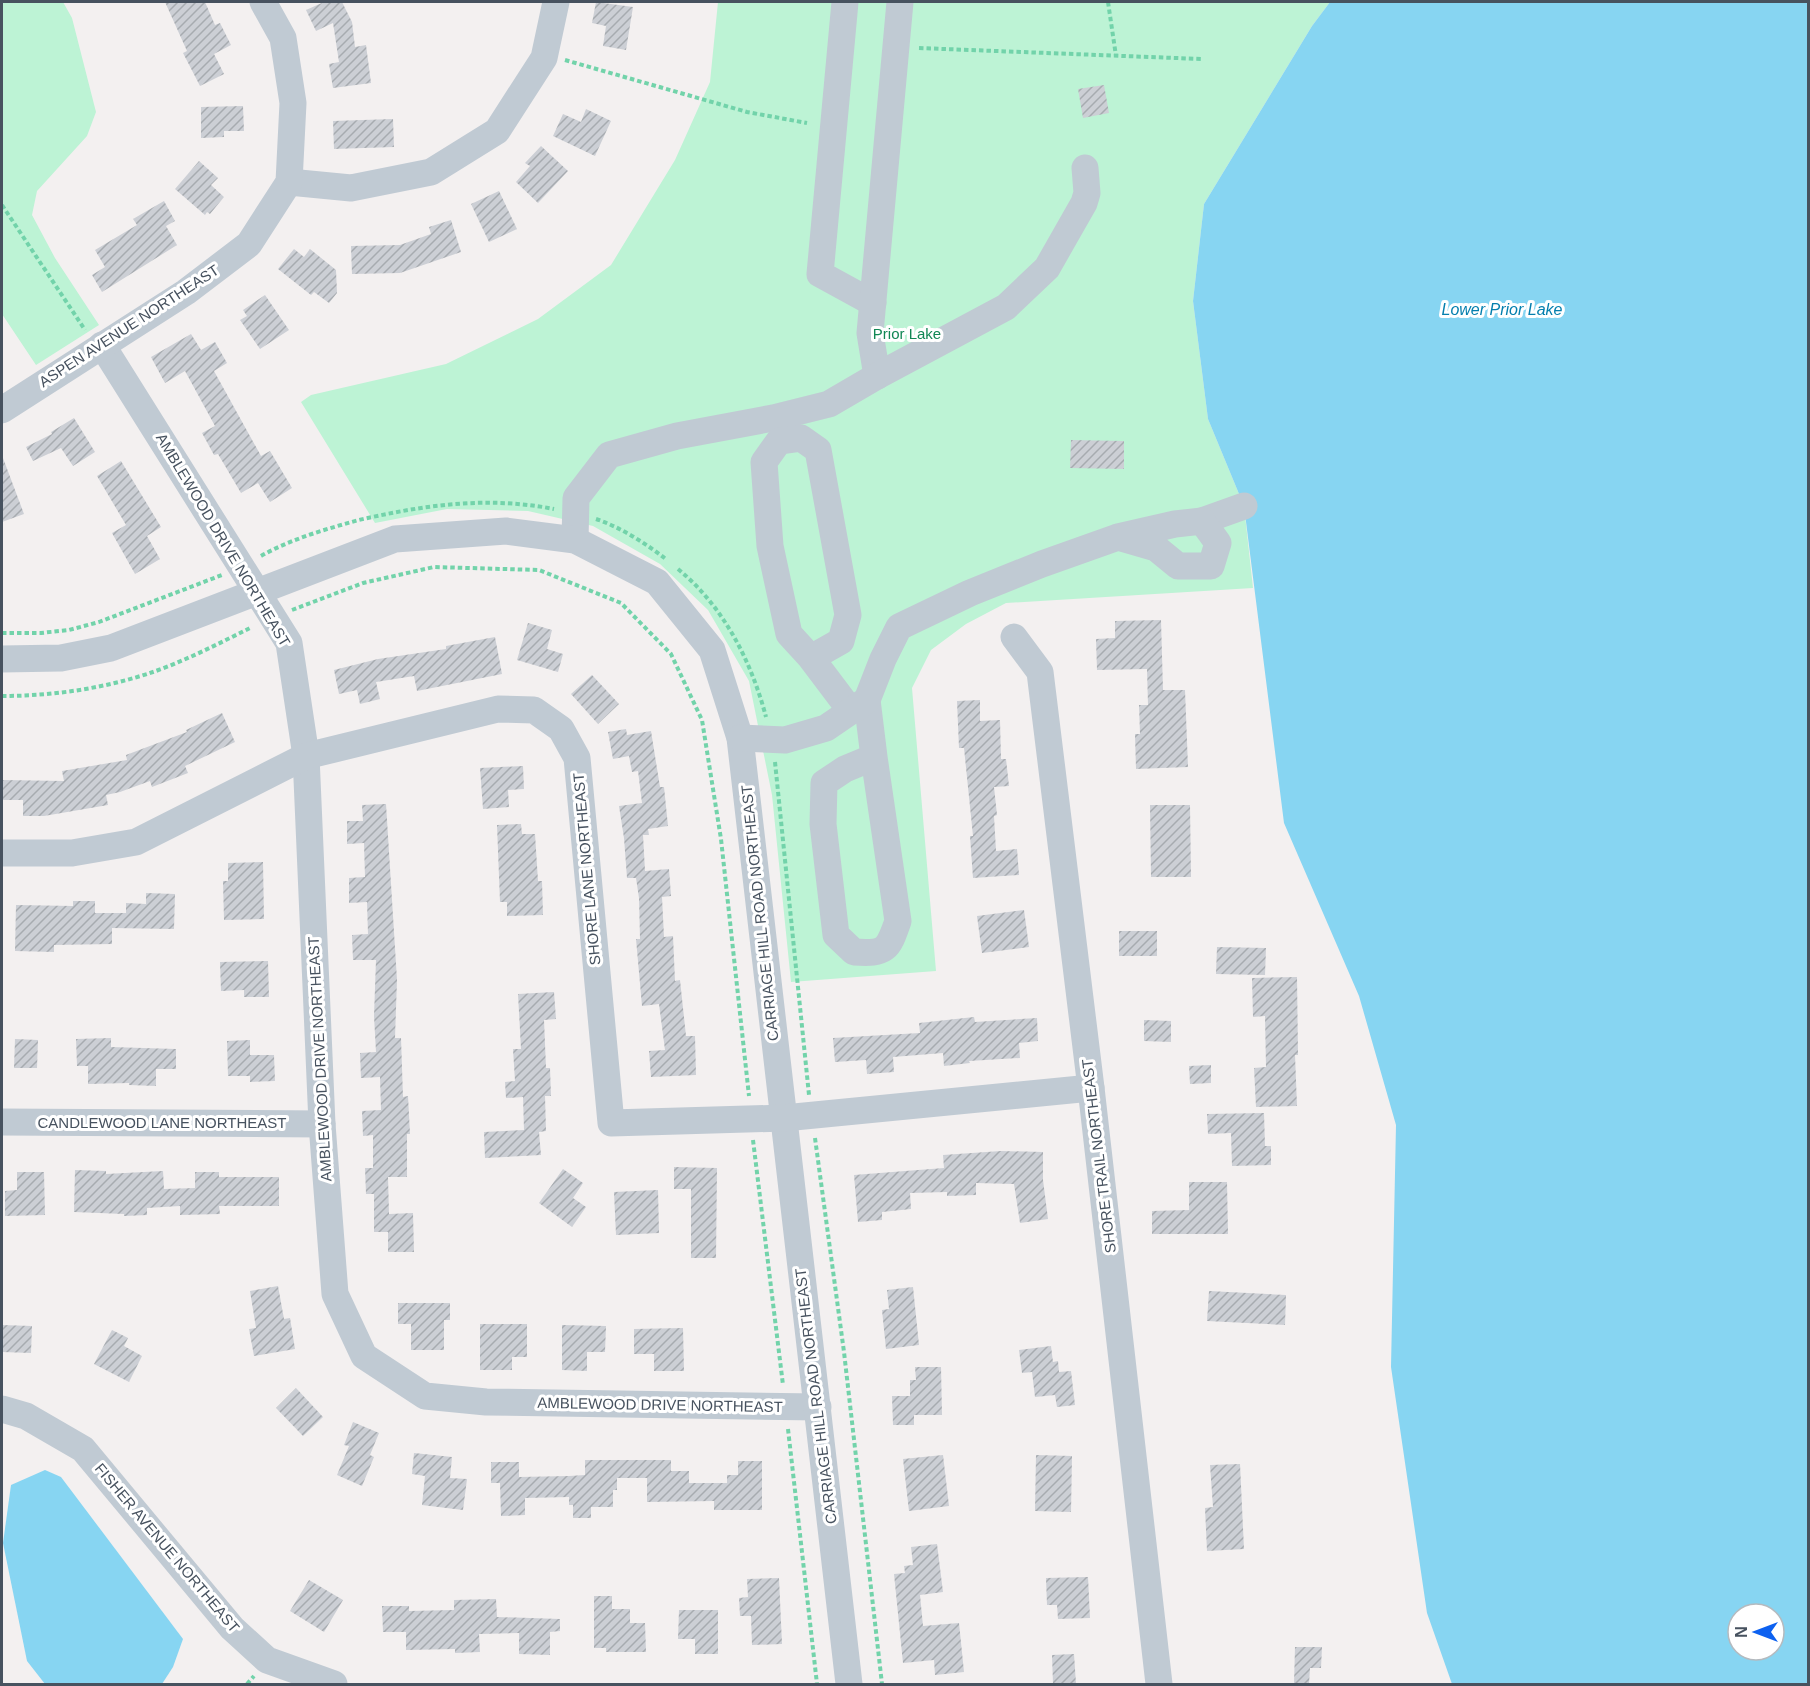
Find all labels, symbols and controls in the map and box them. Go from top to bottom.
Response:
street label: ASPEN AVENUE NORTHEAST [36,261,222,390]
water label: Lower Prior Lake [1442,301,1563,318]
park label: Prior Lake [873,325,941,342]
street label: AMBLEWOOD DRIVE NORTHEAST [153,430,294,649]
street label: SHORE LANE NORTHEAST [570,772,603,966]
street label: CARRIAGE HILL ROAD NORTHEAST [738,784,781,1042]
street label: AMBLEWOOD DRIVE NORTHEAST [305,936,334,1182]
street label: SHORE TRAIL NORTHEAST [1078,1058,1119,1254]
street label: CANDLEWOOD LANE NORTHEAST [38,1114,286,1131]
street label: CARRIAGE HILL ROAD NORTHEAST [791,1267,840,1525]
street label: AMBLEWOOD DRIVE NORTHEAST [537,1394,783,1415]
street label: FISHER AVENUE NORTHEAST [92,1460,243,1636]
north arrow [1726,1602,1786,1662]
text: N [1733,1626,1750,1638]

